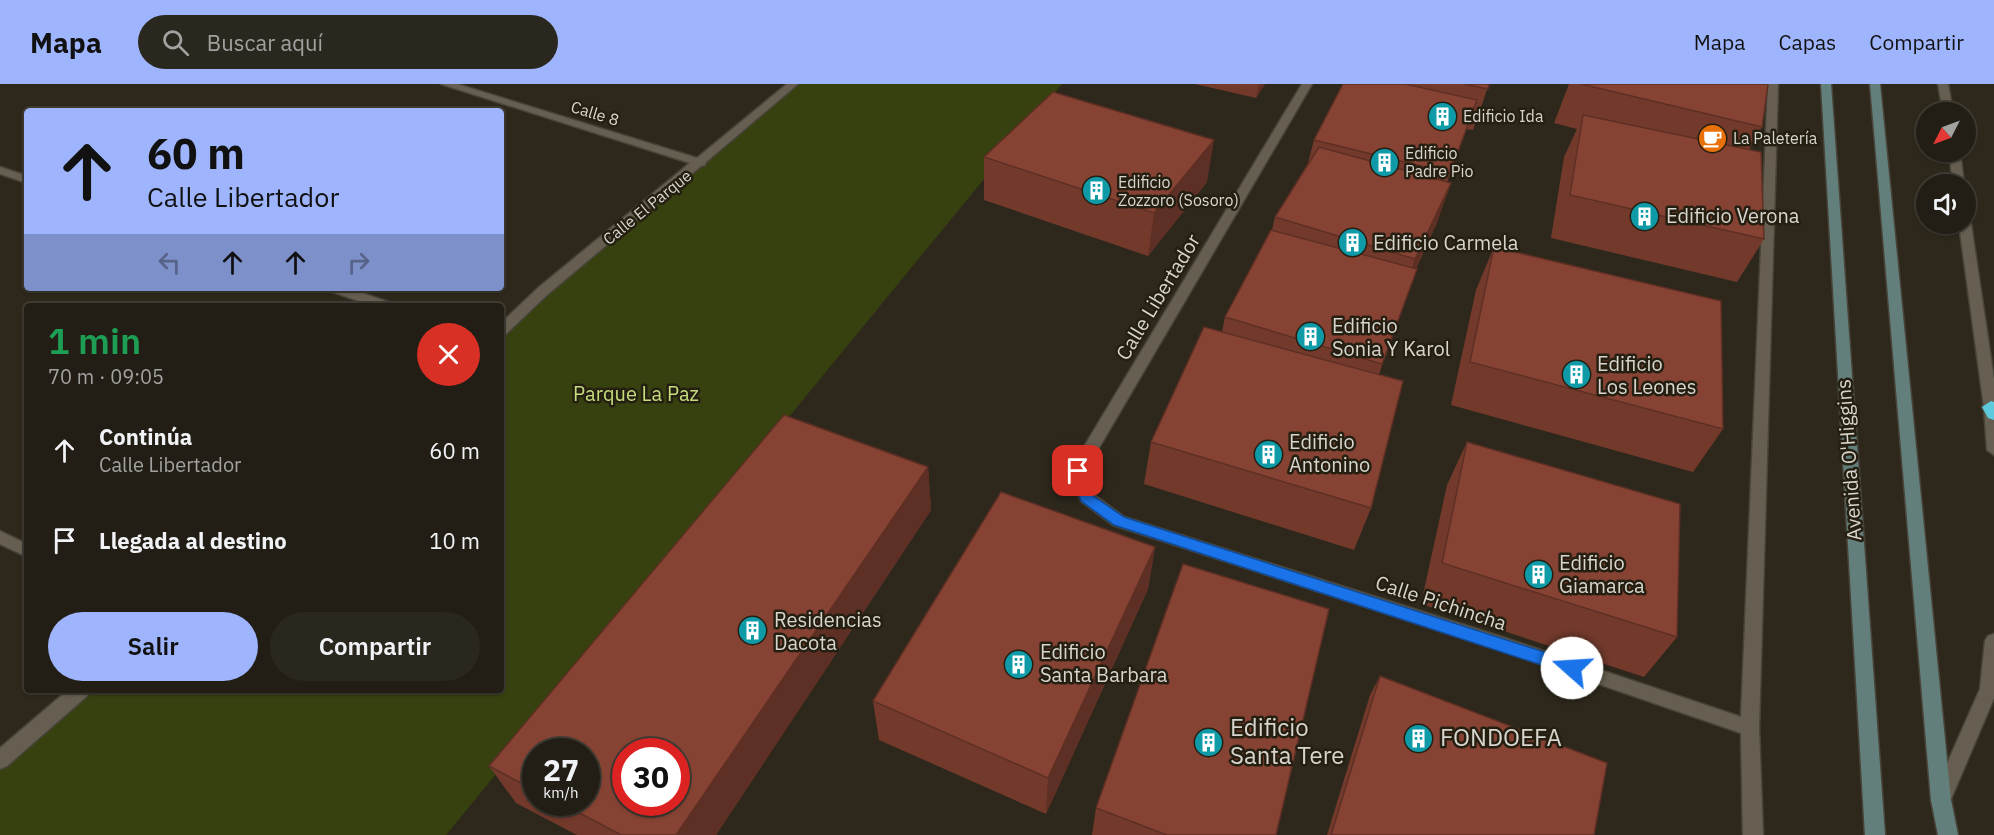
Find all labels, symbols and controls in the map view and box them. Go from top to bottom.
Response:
search box [138,15,558,69]
text: Mapa [30,24,102,61]
icon: search [159,26,192,59]
text: Buscar aquí [207,28,323,57]
text: Mapa [1694,28,1745,56]
text: Capas [1778,28,1836,56]
text: Compartir [1869,28,1964,56]
street label: Calle 8 [569,96,621,130]
building icon: Edificio Ida [1426,100,1458,132]
north arrow [1916,102,1976,162]
map controls [1916,102,1976,234]
place label: Edificio Ida [1463,106,1544,126]
cafe icon: La Paletería [1696,122,1728,154]
text: 60 m [147,126,245,181]
place label: La Paletería [1733,128,1818,148]
icon: ahead [48,132,126,210]
place label: Edificio Padre Pio [1405,143,1473,181]
building icon: Edificio Padre Pio [1368,146,1400,178]
street label: Calle El Parque [599,165,695,249]
place label: Edificio Zozzoro (Sosoro) [1118,172,1239,210]
button: sound [1916,174,1976,234]
building icon: Edificio Zozzoro (Sosoro) [1081,175,1113,207]
text: Calle Libertador [147,179,339,214]
building icon: Edificio Verona [1629,200,1661,232]
place label: Edificio Verona [1666,202,1800,229]
building icon: Edificio Carmela [1336,227,1368,259]
street label: Calle Libertador [1109,229,1206,365]
place label: Edificio Carmela [1373,229,1519,256]
icon: left [153,246,186,279]
icon: ahead [216,246,249,279]
icon: ahead [279,246,312,279]
icon: right [342,246,375,279]
place label: Edificio Sonia Y Karol [1332,312,1450,362]
text: 1 min [48,317,141,364]
building icon: Edificio Sonia Y Karol [1295,321,1327,353]
button: close [417,323,480,386]
place label: Edificio Los Leones [1597,350,1697,400]
building icon: Edificio Los Leones [1560,359,1592,391]
text: 70 m · 09:05 [48,363,164,390]
street label: Avenida O'Higgins [1829,378,1868,542]
park label: Parque La Paz [573,380,699,407]
text: Continúa [99,422,192,451]
place label: Edificio Antonino [1289,428,1370,478]
icon: ahead [48,434,81,467]
text: 60 m [429,436,480,465]
building icon: Edificio Antonino [1252,438,1284,470]
pin [1052,445,1103,496]
text: Calle Libertador [99,451,241,478]
icon: arrive [1061,454,1094,487]
icon: arrive [48,524,81,557]
text: Llegada al destino [99,526,287,555]
text: 10 m [429,526,480,555]
place label: Edificio Giamarca [1559,549,1645,599]
building icon: Edificio Giamarca [1522,559,1554,591]
street label: Calle Pichincha [1372,569,1511,637]
place label: Residencias Dacota [774,606,882,656]
button: Salir [48,612,258,681]
button: Compartir [270,612,480,681]
building icon: Residencias Dacota [737,615,769,647]
position arrow [1540,636,1604,700]
place label: Edificio Santa Barbara [1040,638,1168,688]
building icon: Edificio Santa Barbara [1003,648,1035,680]
place label: Edificio Santa Tere [1230,711,1345,771]
place label: FONDOEFA [1440,721,1562,753]
building icon: FONDOEFA [1403,722,1435,754]
building icon: Edificio Santa Tere [1193,726,1225,758]
speed limit sign: 30 [612,738,690,816]
text: 27 [543,750,579,789]
text: km/h [543,783,579,802]

